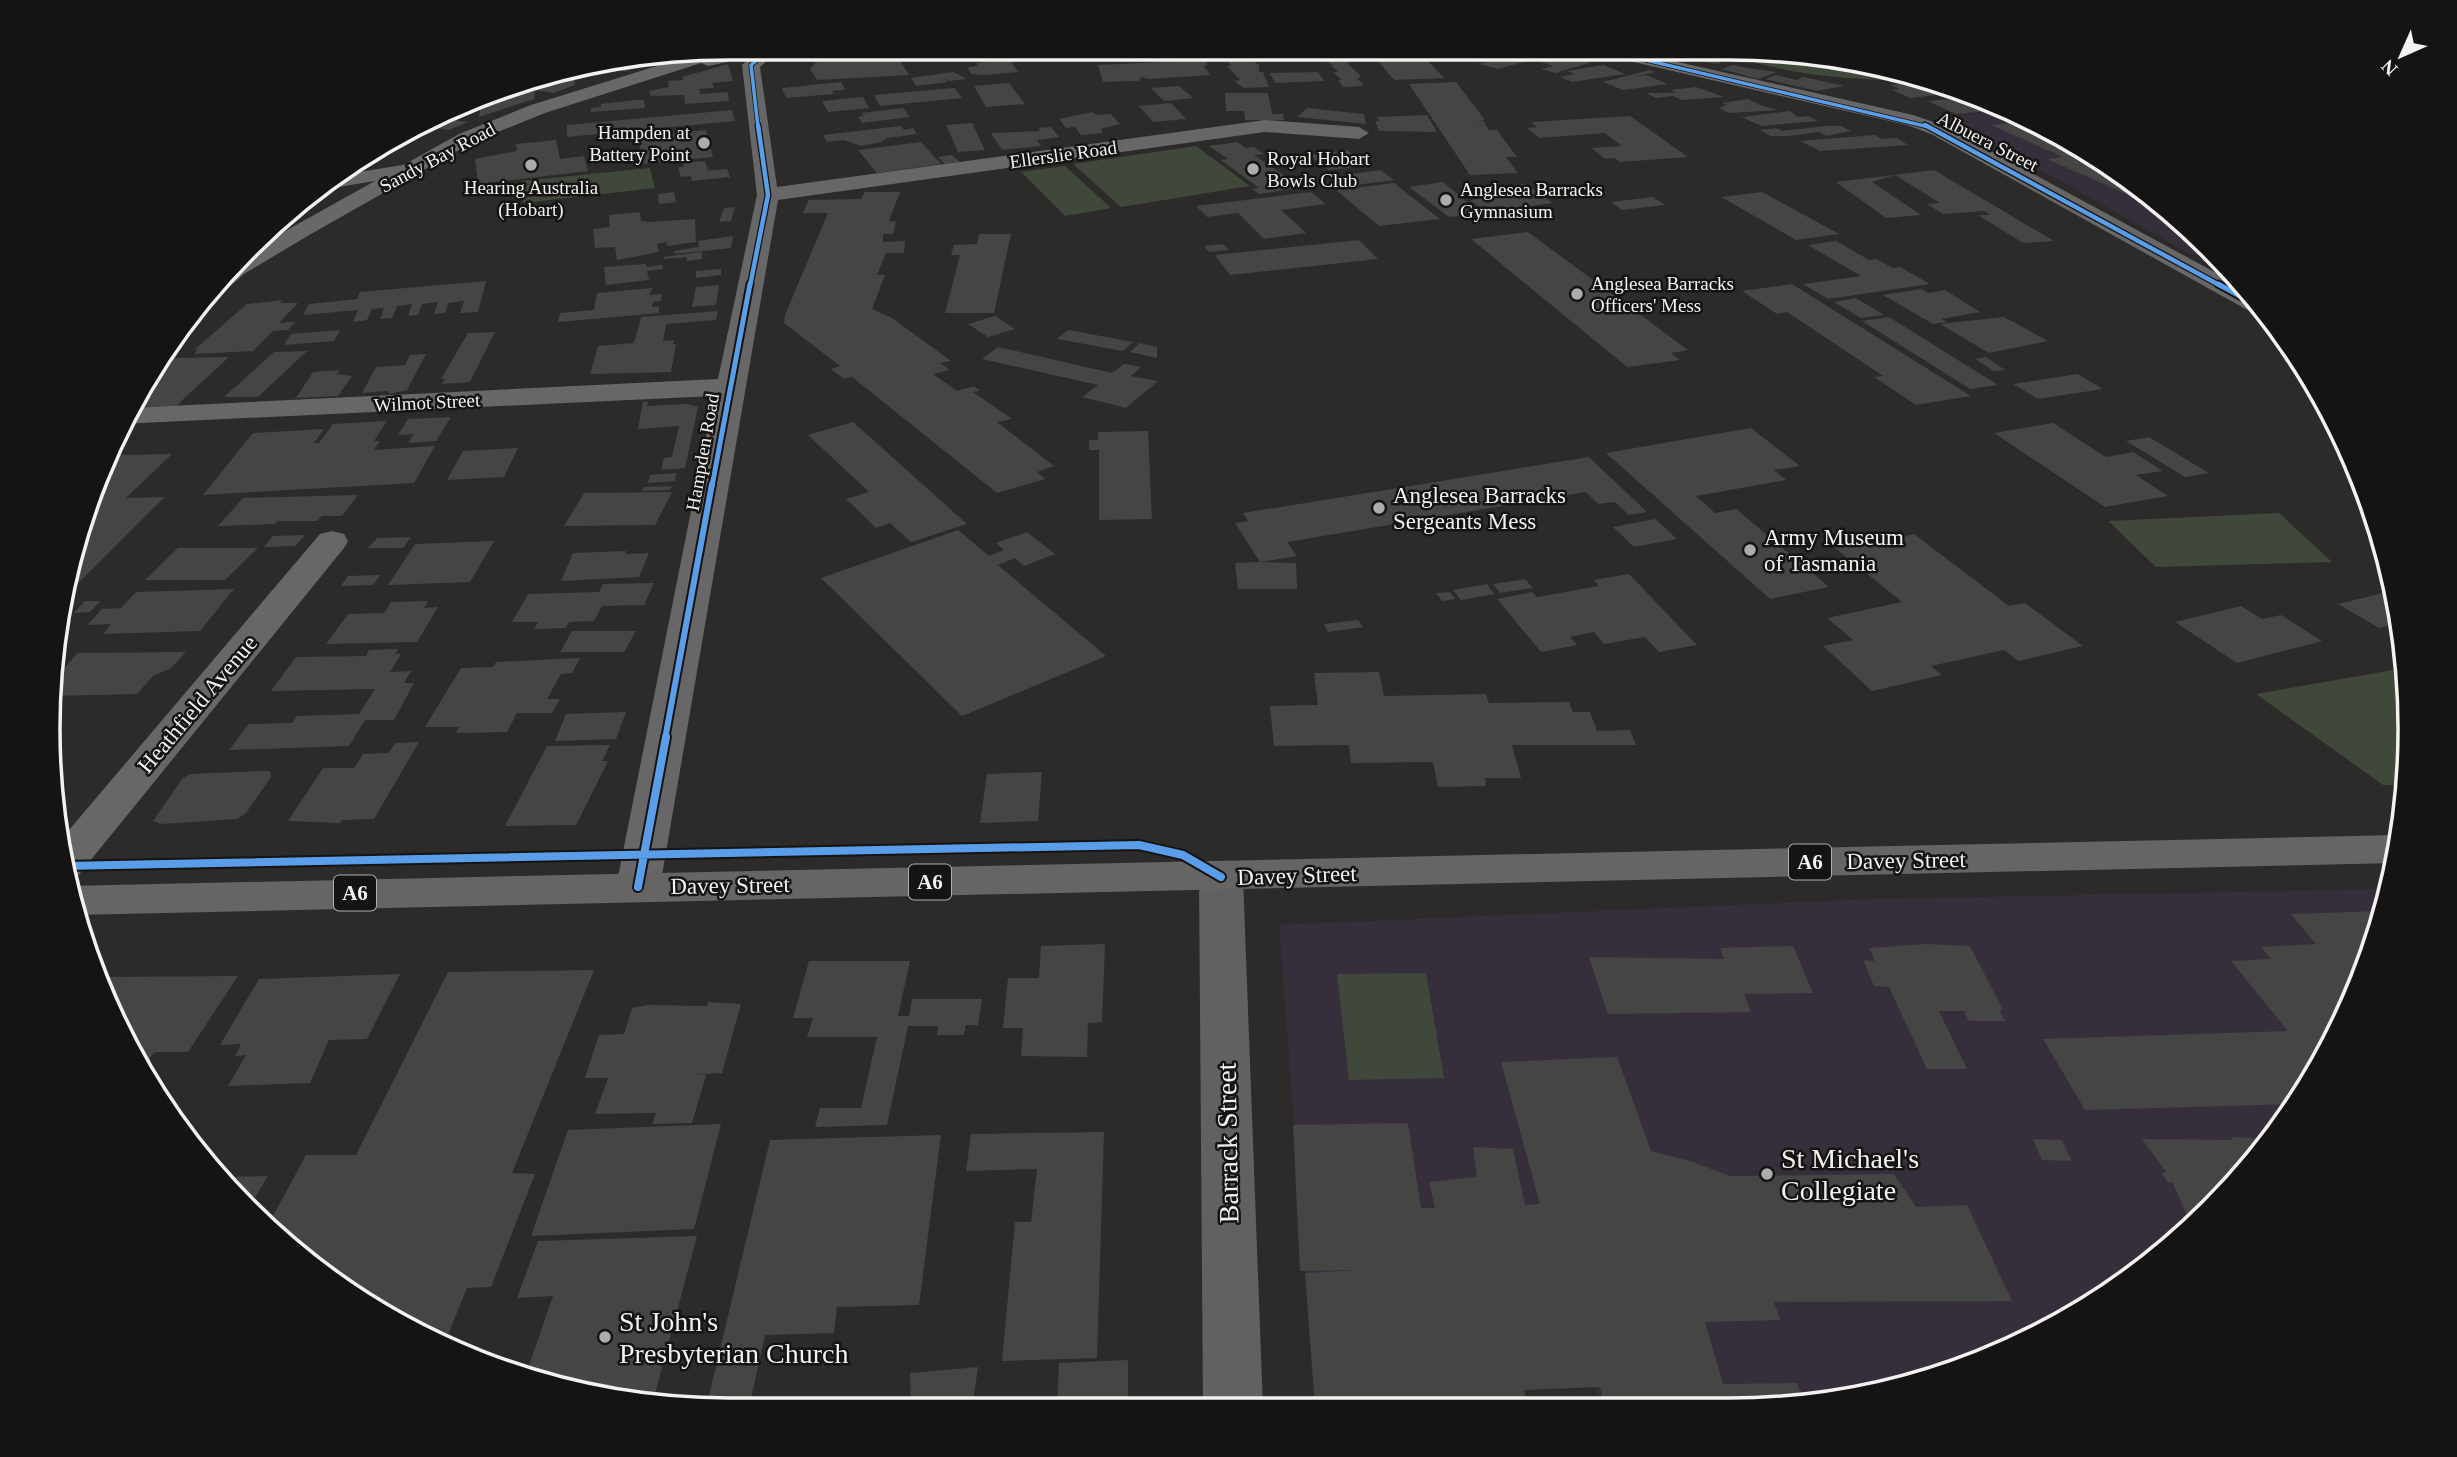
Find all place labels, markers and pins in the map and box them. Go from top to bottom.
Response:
place label: Hampden at Battery Point [589,122,691,165]
marker: Hampden at Battery Point [696,135,712,151]
place label: Royal Hobart Bowls Club [1267,148,1371,191]
marker: Hearing Australia (Hobart) [523,157,539,173]
marker: Royal Hobart Bowls Club [1245,161,1261,177]
place label: Hearing Australia (Hobart) [464,177,599,221]
place label: Anglesea Barracks Gymnasium [1460,179,1603,222]
marker: Anglesea Barracks Gymnasium [1438,192,1454,208]
place label: Anglesea Barracks Officers' Mess [1591,273,1734,316]
marker: Anglesea Barracks Officers' Mess [1569,286,1585,302]
place label: Anglesea Barracks Sergeants Mess [1393,483,1566,534]
marker: Anglesea Barracks Sergeants Mess [1371,500,1387,516]
place label: Army Museum of Tasmania [1764,525,1904,576]
marker: Army Museum of Tasmania [1742,542,1758,558]
place label: St Michael's Collegiate [1781,1143,1919,1206]
marker: St Michael's Collegiate [1759,1166,1775,1182]
place label: St John's Presbyterian Church [619,1306,848,1369]
marker: St John's Presbyterian Church [597,1329,613,1345]

